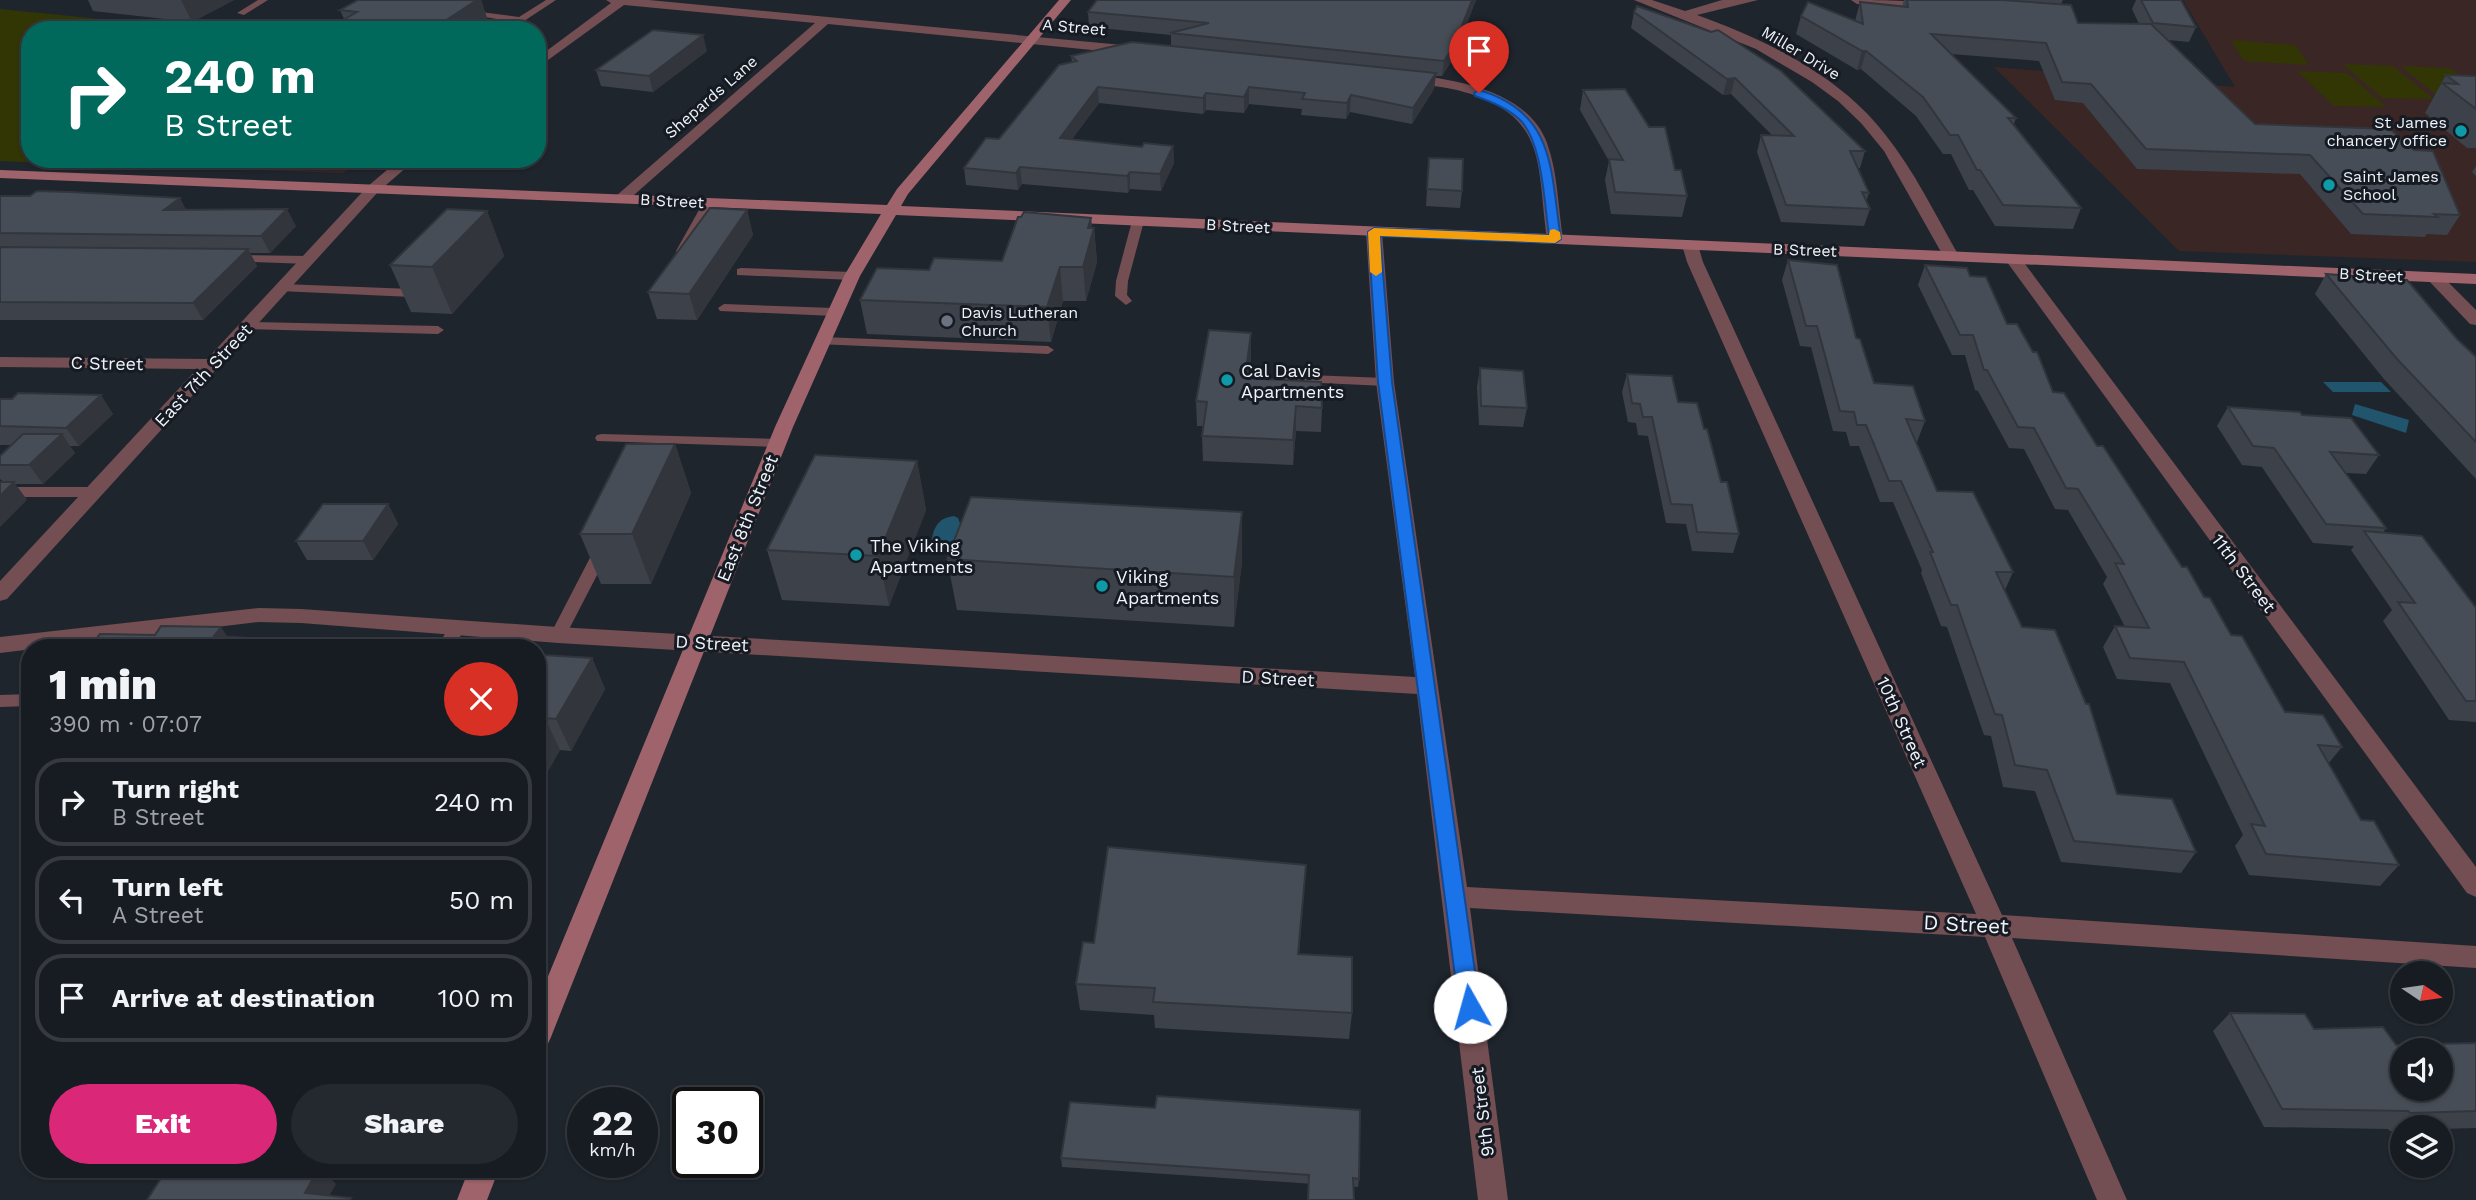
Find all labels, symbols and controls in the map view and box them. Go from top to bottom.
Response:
street label: A Street [1042,15,1107,39]
pin [1449,21,1509,93]
street label: Miller Drive [1758,22,1844,84]
icon: arrive [1460,32,1498,70]
text: 240 m [164,47,316,105]
icon: right [49,49,140,140]
street label: Shepards Lane [661,52,761,142]
text: B Street [164,106,292,144]
place label: St James chancery office [2327,113,2447,150]
marker: St James chancery office [2453,123,2469,139]
place label: Saint James School [2343,167,2439,204]
marker: Saint James School [2321,177,2337,193]
street label: B Street [640,190,705,212]
street label: B Street [1206,215,1271,237]
street label: B Street [1773,239,1838,261]
street label: B Street [2339,264,2404,286]
place label: Davis Lutheran Church [961,303,1078,340]
marker: Davis Lutheran Church [939,313,955,329]
street label: East 7th Street [150,319,256,431]
street label: C Street [70,352,144,374]
place label: Cal Davis Apartments [1241,360,1344,402]
marker: Cal Davis Apartments [1219,372,1235,388]
street label: East 8th Street [712,451,782,584]
street label: 11th Street [2208,530,2281,617]
place label: The Viking Apartments [870,535,973,577]
marker: The Viking Apartments [848,547,864,563]
place label: Viking Apartments [1116,566,1219,608]
marker: Viking Apartments [1094,578,1110,594]
street label: D Street [675,631,750,655]
text: 1 min [49,660,157,709]
button: close [444,662,518,736]
street label: D Street [1241,666,1316,690]
street label: 10th Street [1873,673,1932,771]
text: 390 m · 07:07 [49,711,202,738]
text: Turn right [112,774,239,804]
icon: right [53,783,91,821]
text: 240 m [434,787,514,817]
text: B Street [112,804,204,831]
text: Turn left [112,872,223,902]
icon: left [53,881,91,919]
text: 50 m [449,885,514,915]
text: A Street [112,902,203,929]
street label: D Street [1923,909,2010,939]
north arrow [2390,961,2454,1024]
map controls [2390,961,2453,1178]
position arrow [1433,970,1507,1044]
icon: arrive [53,979,91,1017]
text: Arrive at destination [112,983,375,1013]
text: 100 m [438,983,514,1013]
button: sound [2390,1038,2453,1101]
street label: 9th Street [1466,1066,1498,1158]
button: Exit [49,1084,277,1164]
button: Share [291,1084,518,1164]
speed limit sign: 30 [672,1087,763,1178]
text: 22 [592,1102,633,1144]
button: layers [2390,1115,2453,1178]
text: km/h [589,1139,636,1160]

